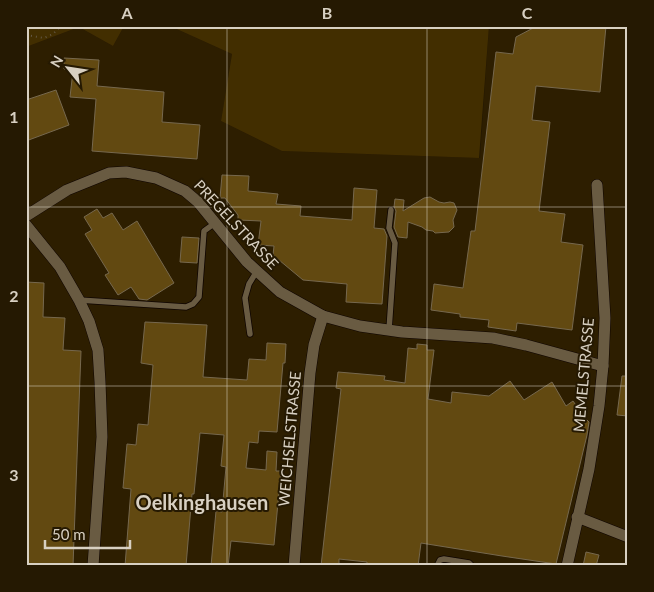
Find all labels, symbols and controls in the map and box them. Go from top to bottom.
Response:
text: A [120,3,133,22]
text: B [322,3,332,22]
text: C [522,3,533,22]
north arrow [42,42,92,92]
text: N [46,52,66,70]
text: 1 [9,107,19,126]
street label: PREGELSTRASSE [191,176,283,273]
text: 2 [9,286,19,305]
street label: MEMELSTRASSE [569,317,597,433]
street label: WEICHSELSTRASSE [274,370,304,507]
text: 3 [9,465,19,484]
district label: Oelkinghausen [136,490,268,514]
scale bar [45,517,130,549]
text: 50 m [52,525,86,543]

